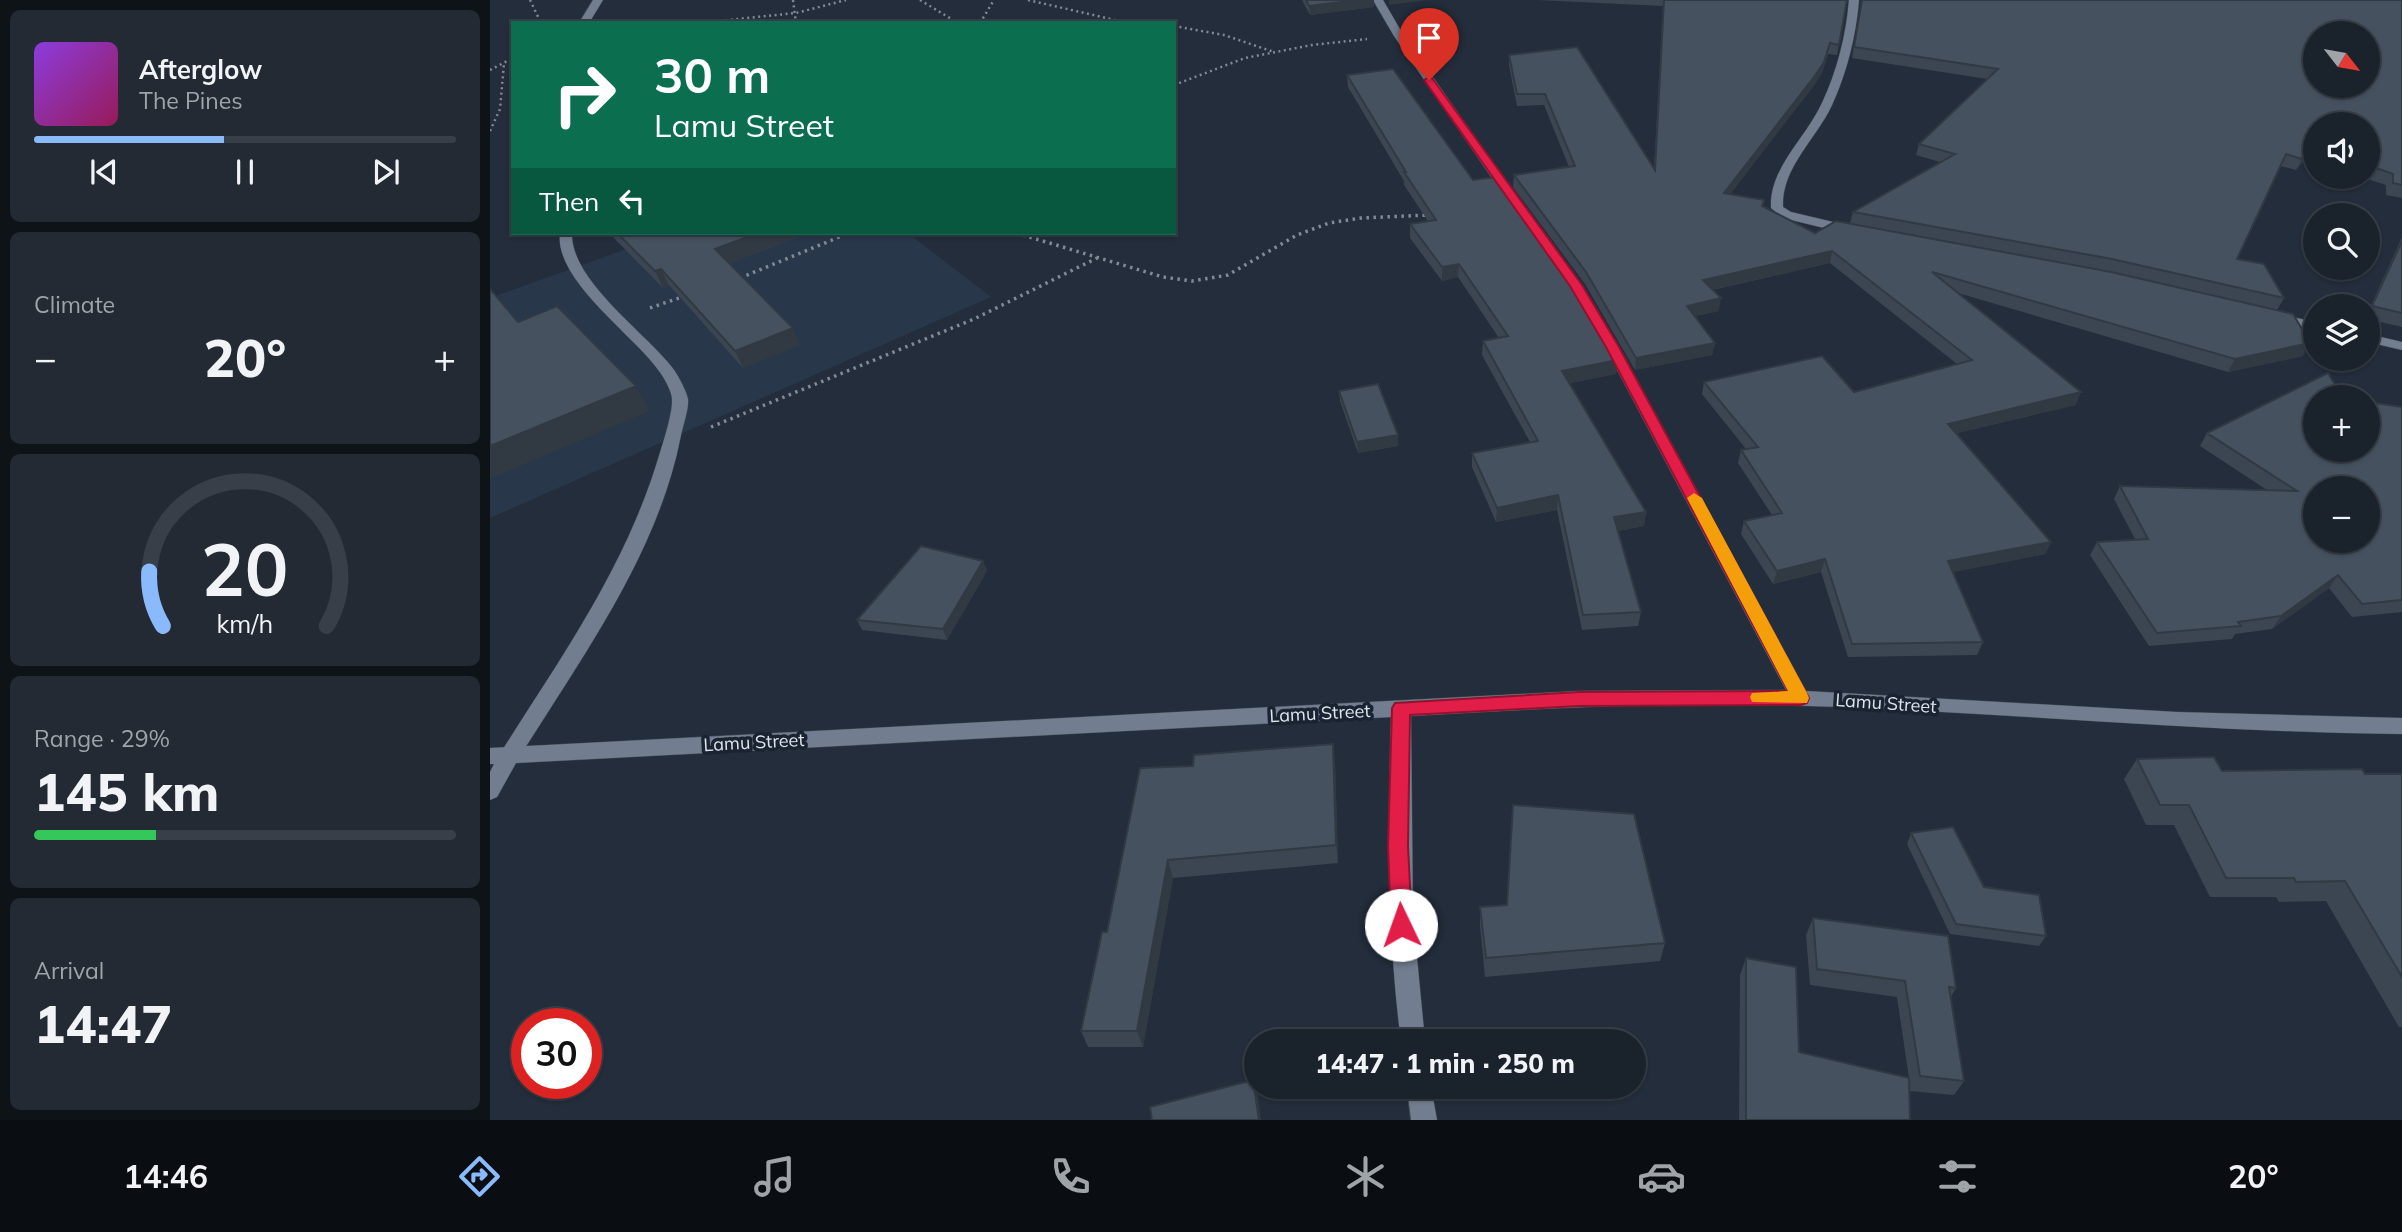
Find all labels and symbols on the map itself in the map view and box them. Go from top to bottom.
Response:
pin [1399,8,1459,80]
north arrow [2303,21,2380,98]
street label: Lamu Street [1835,688,1937,718]
street label: Lamu Street [1269,699,1371,727]
street label: Lamu Street [703,728,805,756]
position arrow [1364,888,1438,962]
speed limit sign: 30 [511,1008,602,1099]

